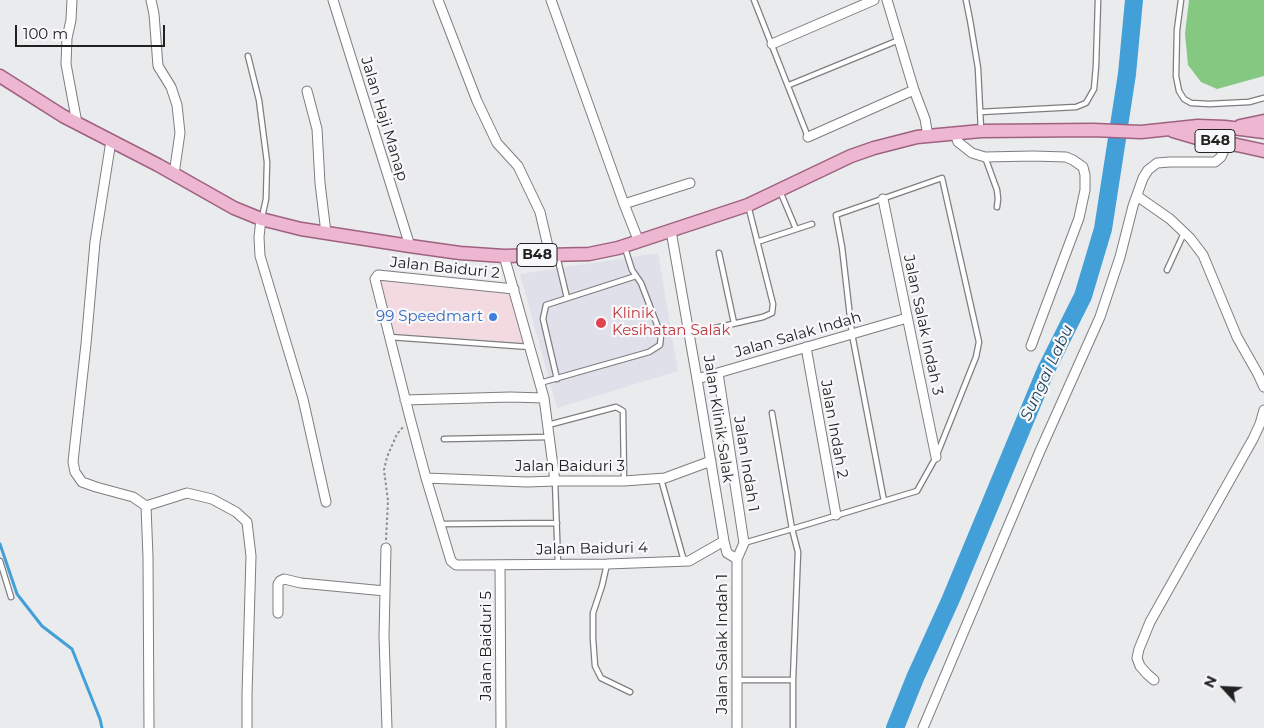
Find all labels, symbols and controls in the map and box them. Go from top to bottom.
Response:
scale bar [18,15,168,47]
text: 100 m [23,24,68,43]
street label: Jalan Haji Manap [357,55,411,183]
road number: B48 [1195,130,1235,152]
road number: B48 [517,244,557,266]
street label: Jalan Baiduri 2 [389,253,501,283]
street label: Jalan Salak Indah 3 [899,253,947,397]
place label: Klinik Kesihatan Salak [612,305,730,340]
place label: 99 Speedmart [376,308,483,326]
street label: Jalan Salak Indah [733,308,863,362]
marker: 99 Speedmart [487,311,499,323]
marker: Klinik Kesihatan Salak [594,316,608,330]
water label: Sungai Labu [1016,322,1078,424]
street label: Jalan Klinik Salak [699,354,737,484]
street label: Jalan Indah 2 [816,378,852,480]
street label: Jalan Indah 1 [730,415,762,513]
street label: Jalan Baiduri 3 [515,458,625,476]
street label: Jalan Baiduri 4 [536,539,648,559]
street label: Jalan Salak Indah 1 [714,574,732,714]
street label: Jalan Baiduri 5 [478,591,496,701]
north arrow [1199,663,1249,713]
text: N [1200,673,1221,691]

